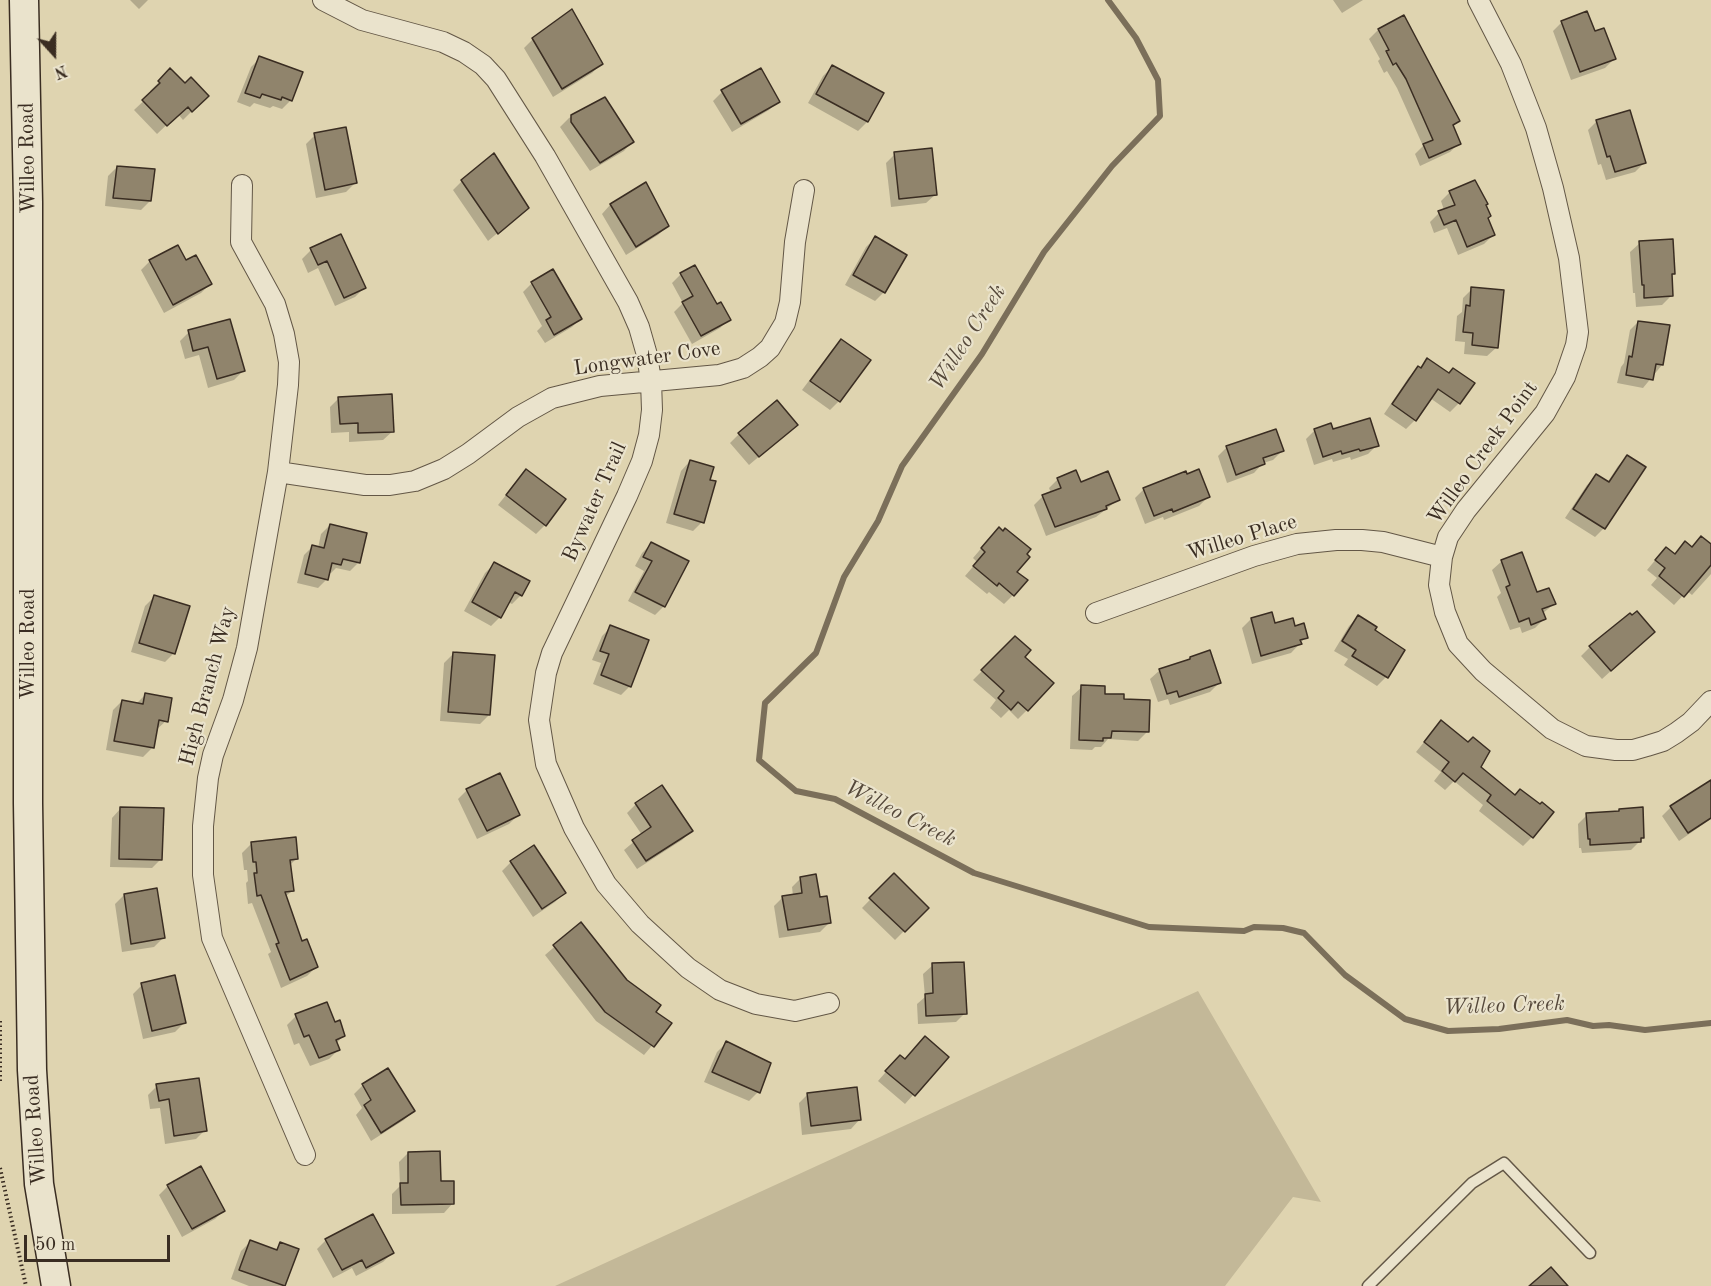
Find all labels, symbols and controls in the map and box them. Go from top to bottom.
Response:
north arrow [24,24,84,84]
text: N [52,61,69,80]
street label: Willeo Road [14,102,42,214]
water label: Willeo Creek [924,280,1012,396]
street label: Longwater Cove [572,336,722,382]
street label: Willeo Creek Point [1422,376,1544,530]
street label: Bywater Trail [557,438,633,566]
street label: Willeo Place [1184,509,1300,567]
street label: Willeo Road [15,588,41,700]
street label: High Branch Way [175,604,241,768]
water label: Willeo Creek [840,775,960,853]
water label: Willeo Creek [1443,991,1565,1021]
street label: Willeo Road [20,1074,52,1186]
scale bar [27,1223,172,1261]
text: 50 m [35,1236,75,1254]

